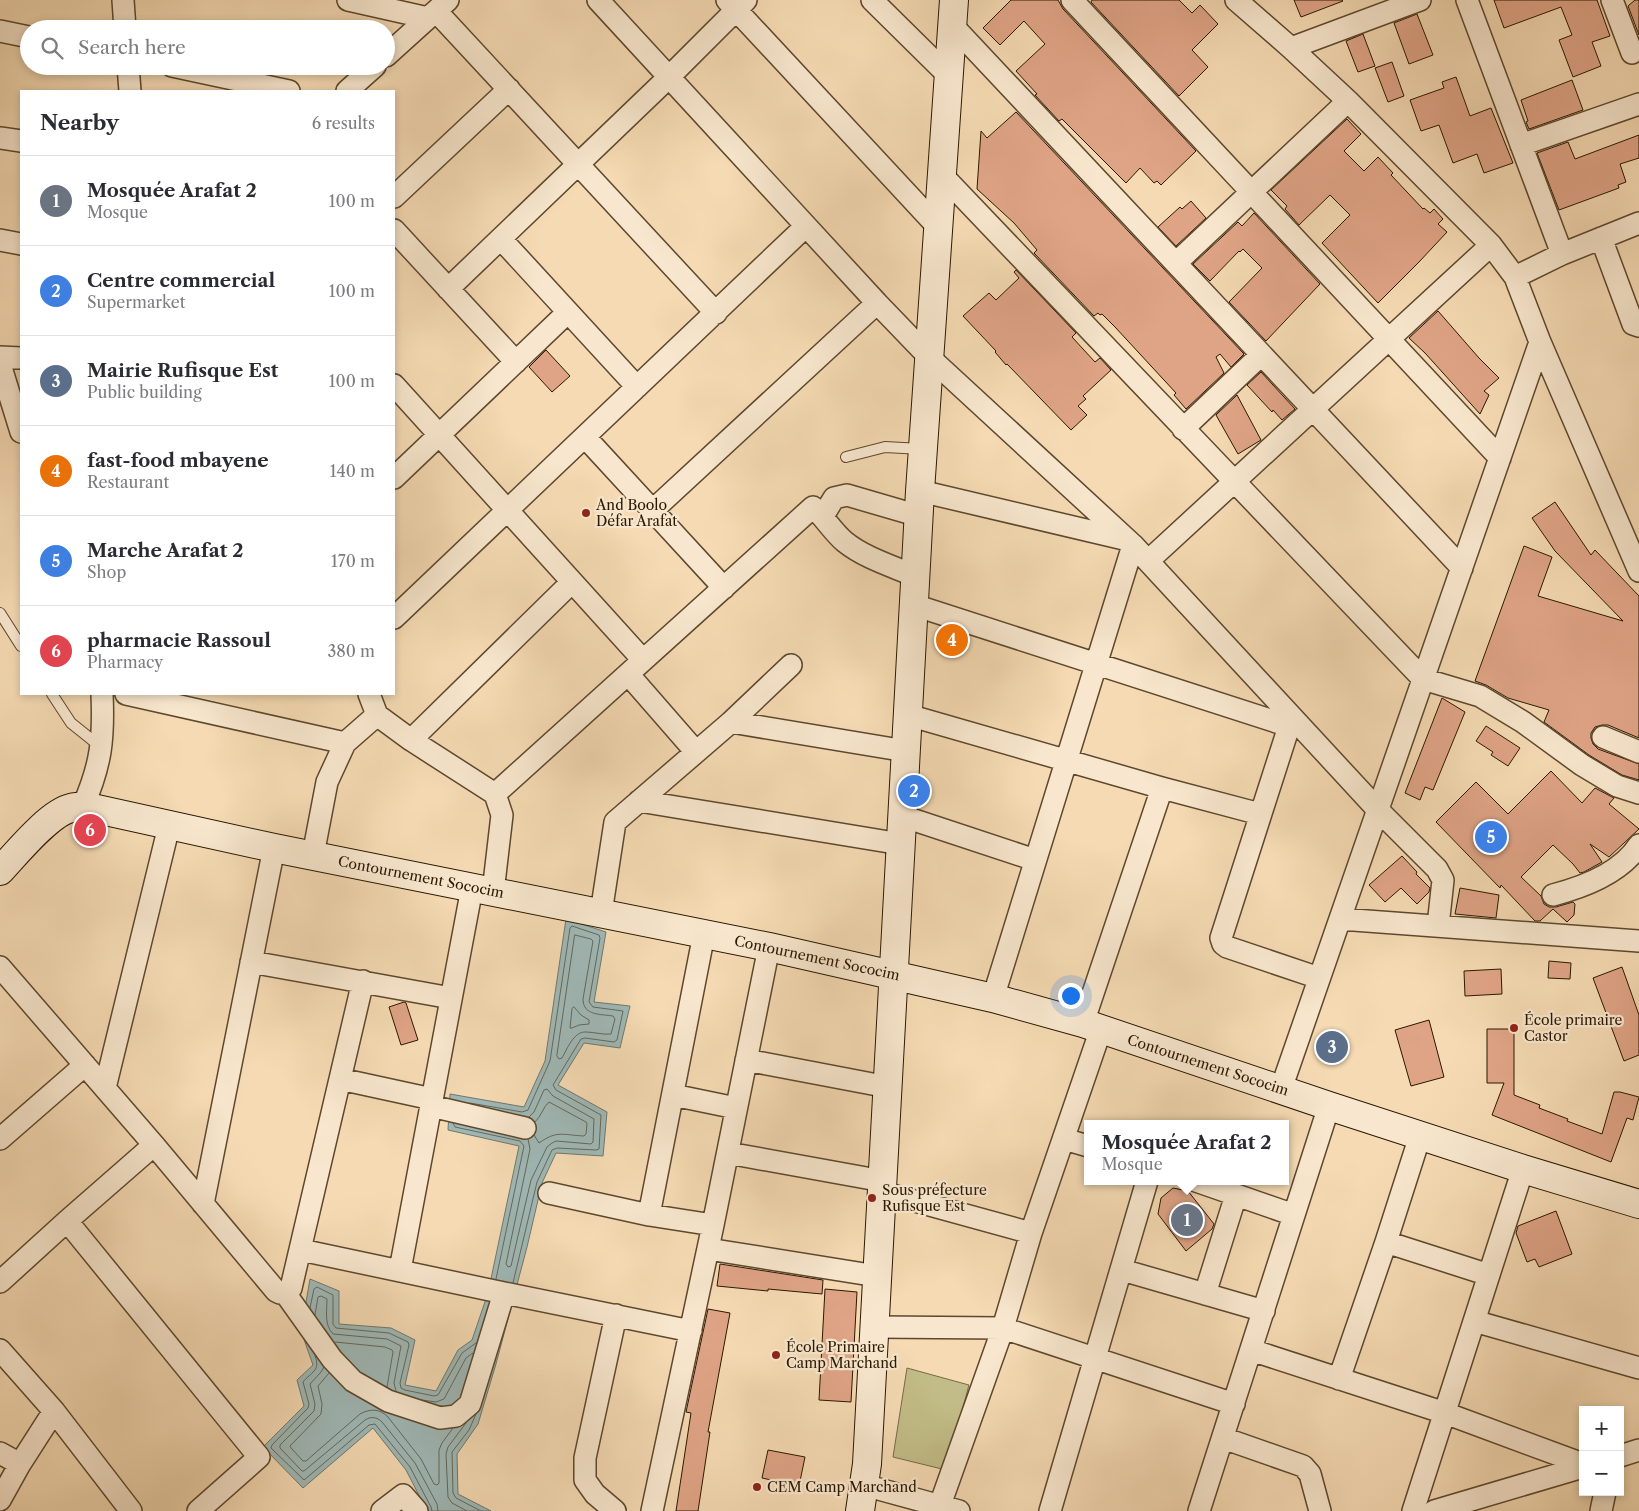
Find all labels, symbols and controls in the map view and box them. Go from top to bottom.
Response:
search box [20,20,395,75]
icon: search [38,34,66,62]
text: Search here [78,36,186,59]
text: Nearby [40,110,119,135]
text: 6 results [312,113,375,133]
text: Mosquée Arafat 2 [87,179,257,202]
text: 1 [52,191,60,211]
text: 100 m [329,191,375,211]
text: Mosque [87,202,148,222]
text: Centre commercial [87,269,275,292]
text: 2 [51,281,61,301]
text: 100 m [329,281,375,301]
text: Supermarket [87,292,185,312]
text: Mairie Rufisque Est [87,359,278,382]
text: 3 [51,371,61,391]
text: 100 m [329,371,375,391]
text: Public building [87,382,202,402]
text: fast-food mbayene [87,449,269,472]
text: 4 [51,461,61,481]
text: 140 m [330,461,375,481]
text: Restaurant [87,472,169,492]
place label: And Boolo Défar Arafat [595,496,677,530]
marker: And Boolo Défar Arafat [580,507,592,519]
text: Marche Arafat 2 [87,539,243,562]
text: 5 [52,551,60,571]
text: 170 m [331,551,375,571]
text: Shop [87,562,126,582]
pin: 4 [936,621,968,659]
text: pharmacie Rassoul [87,629,271,652]
text: 6 [51,641,61,661]
text: 380 m [327,641,375,661]
text: Pharmacy [87,652,163,672]
pin: 2 [898,772,930,810]
pin: 6 [74,811,106,849]
pin: 5 [1475,818,1507,856]
street label: Contournement Sococim [336,852,506,902]
street label: Contournement Sococim [733,932,901,984]
your location [1058,983,1084,1009]
place label: École primaire Castor [1524,1011,1622,1045]
marker: École primaire Castor [1508,1022,1520,1034]
pin: 3 [1316,1028,1348,1066]
street label: Contournement Sococim [1125,1030,1291,1100]
popup [1084,1120,1289,1185]
text: Mosquée Arafat 2 [1102,1131,1271,1154]
text: Mosque [1102,1154,1163,1174]
place label: Sous préfecture Rufisque Est [882,1181,987,1215]
marker: Sous préfecture Rufisque Est [866,1192,878,1204]
pin: 1 [1171,1201,1203,1239]
place label: École Primaire Camp Marchand [786,1338,898,1372]
marker: École Primaire Camp Marchand [770,1349,782,1361]
map controls [1579,1406,1624,1496]
button: + [1579,1406,1624,1451]
button: − [1579,1451,1624,1496]
place label: CEM Camp Marchand [767,1478,917,1496]
marker: CEM Camp Marchand [751,1481,763,1493]

